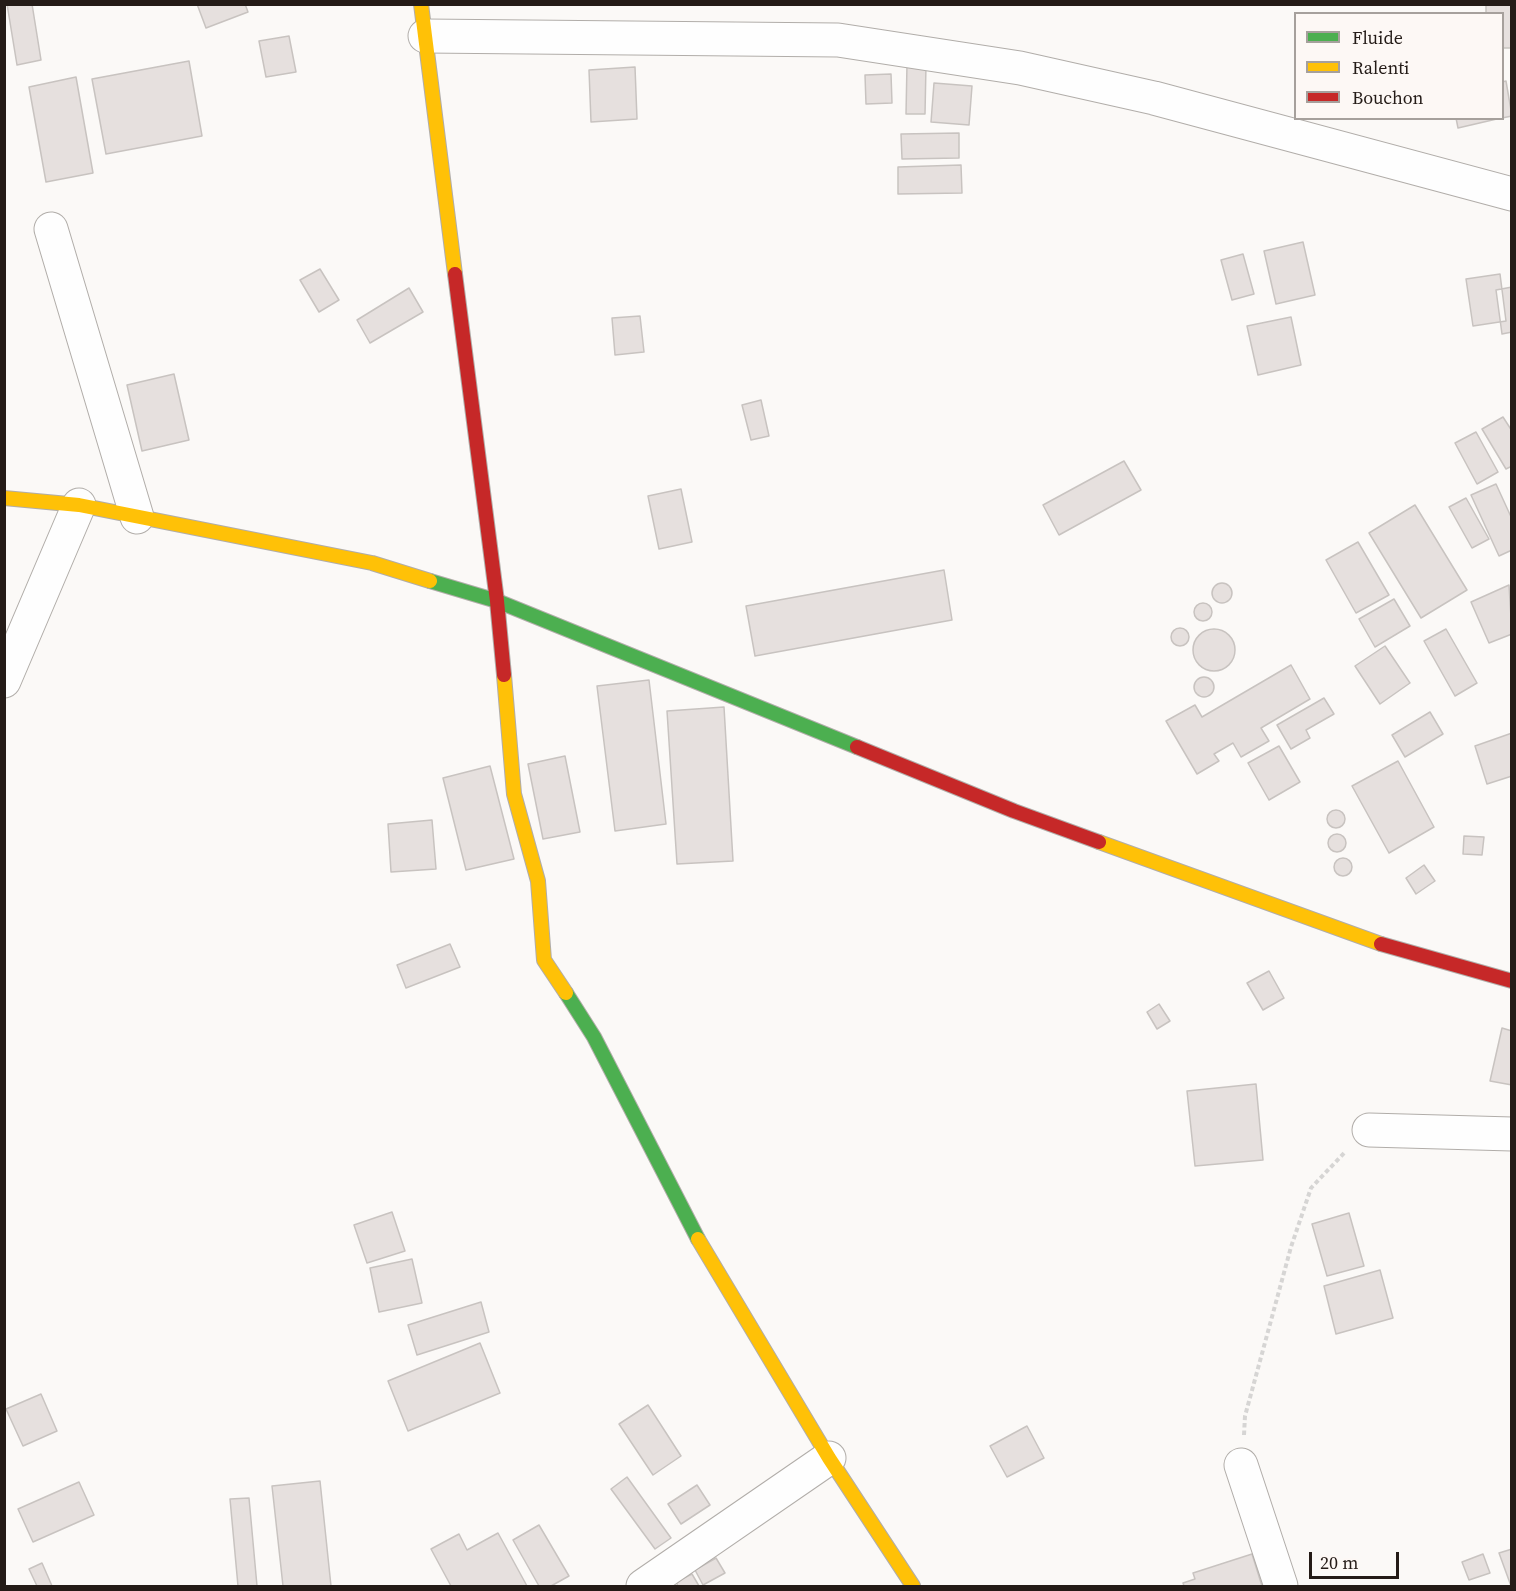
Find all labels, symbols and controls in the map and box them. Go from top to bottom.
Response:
legend [1294,12,1504,120]
text: Fluide [1352,25,1403,50]
text: Ralenti [1352,55,1409,80]
text: Bouchon [1352,85,1424,110]
scale bar [1312,1540,1402,1578]
text: 20 m [1320,1550,1358,1575]

